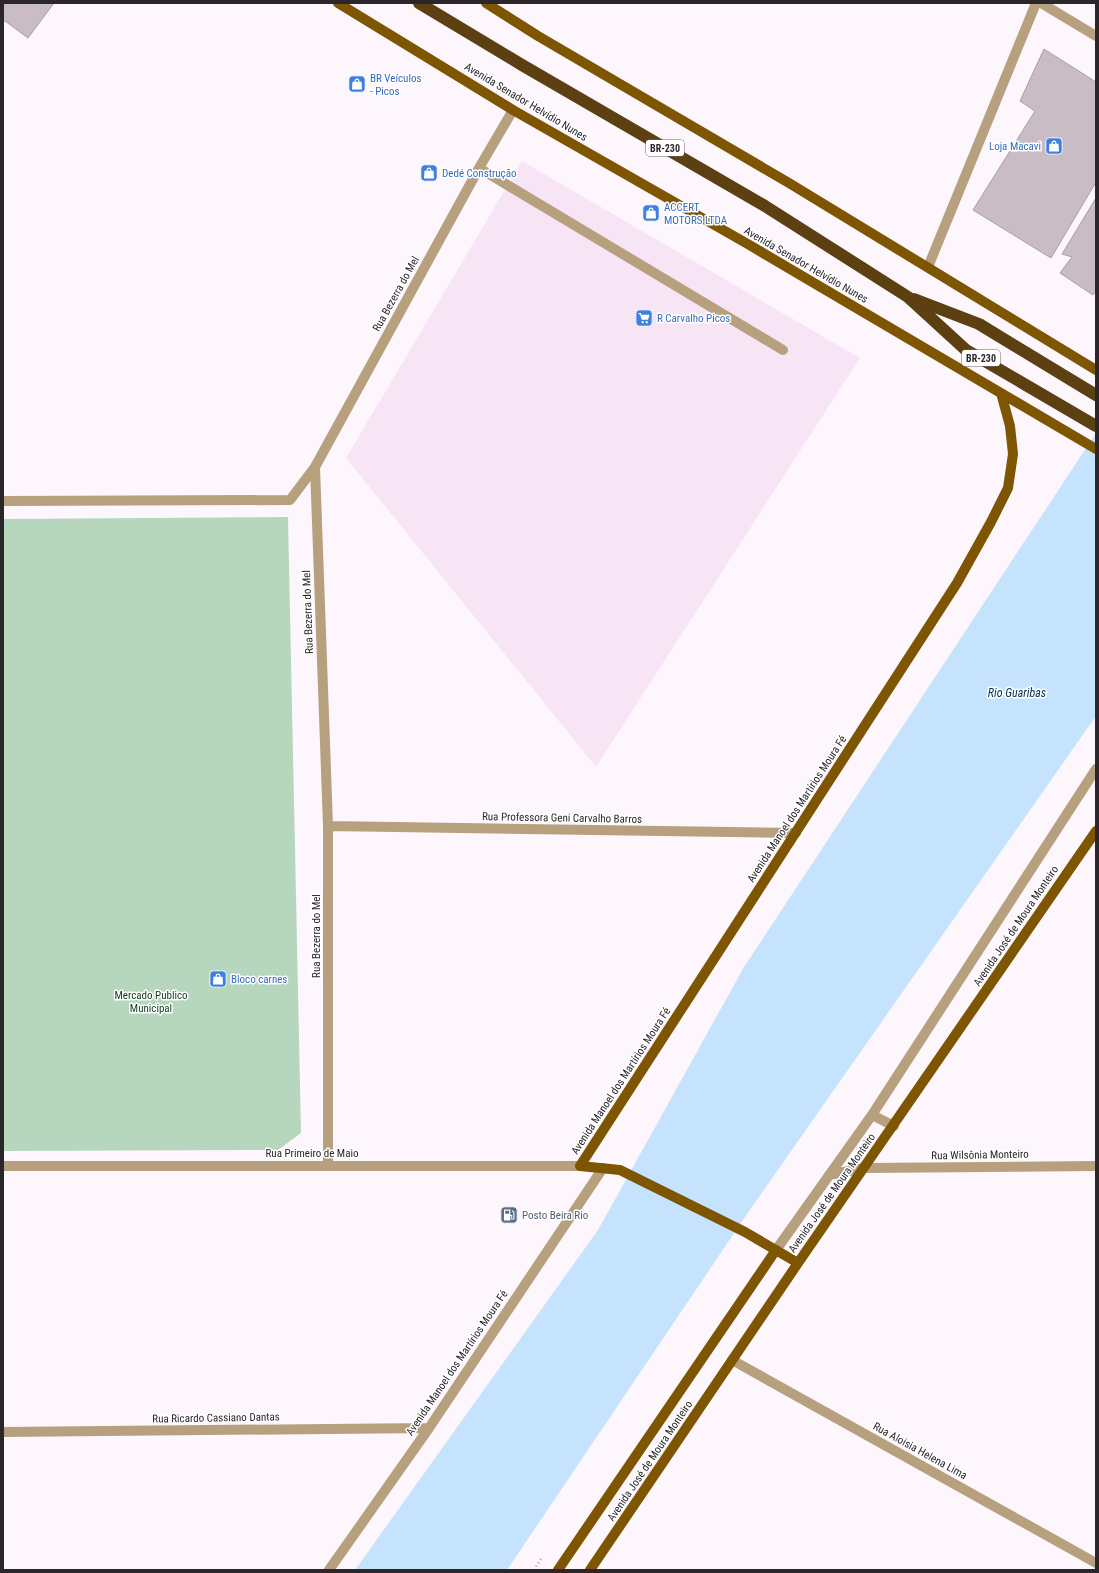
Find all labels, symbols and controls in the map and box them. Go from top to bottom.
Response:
street label: Avenida Senador Helvídio Nunes [462,60,590,144]
place label: BR Veículos - Picos [370,72,422,98]
shop icon: BR Veículos - Picos [347,74,367,94]
shop icon: Loja Macavi [1044,136,1064,156]
road number: BR-230 [646,140,684,156]
place label: Loja Macavi [989,140,1041,153]
shop icon: Dedé Construção [419,163,439,183]
place label: Dedé Construção [442,167,517,180]
place label: ACCERT MOTORS LTDA [664,201,728,227]
shop icon: ACCERT MOTORS LTDA [641,203,661,223]
street label: Avenida Senador Helvídio Nunes [742,224,870,306]
street label: Rua Bezerra do Mel [370,254,422,334]
supermarket icon: R Carvalho Picos [634,308,654,328]
place label: R Carvalho Picos [657,312,730,325]
road number: BR-230 [962,350,1000,366]
street label: Rua Bezerra do Mel [300,570,316,654]
water label: Rio Guaribas [988,686,1046,700]
street label: Avenida Manoel dos Martírios Moura Fé [745,733,849,885]
street label: Rua Professora Geni Carvalho Barros [482,810,642,826]
street label: Avenida José de Moura Monteiro [971,863,1062,989]
street label: Rua Bezerra do Mel [310,894,323,978]
shop icon: Bloco carnes [208,969,228,989]
place label: Bloco carnes [231,973,287,986]
park label: Mercado Publico Municipal [114,989,188,1015]
street label: Avenida Manoel dos Martírios Moura Fé [569,1005,673,1157]
street label: Avenida José de Moura Monteiro [786,1130,878,1255]
street label: Rua Primeiro de Maio [266,1147,359,1160]
street label: Rua Wilsônia Monteiro [931,1148,1029,1162]
fuel station icon: Posto Beira Rio [499,1205,519,1225]
place label: Posto Beira Rio [522,1209,589,1222]
street label: Avenida Manoel dos Martírios Moura Fé [403,1288,511,1438]
street label: Avenida José de Moura Monteiro [605,1398,696,1524]
street label: Rua Ricardo Cassiano Dantas [152,1410,280,1426]
street label: Rua Aloisia Helena Lima [871,1420,969,1482]

